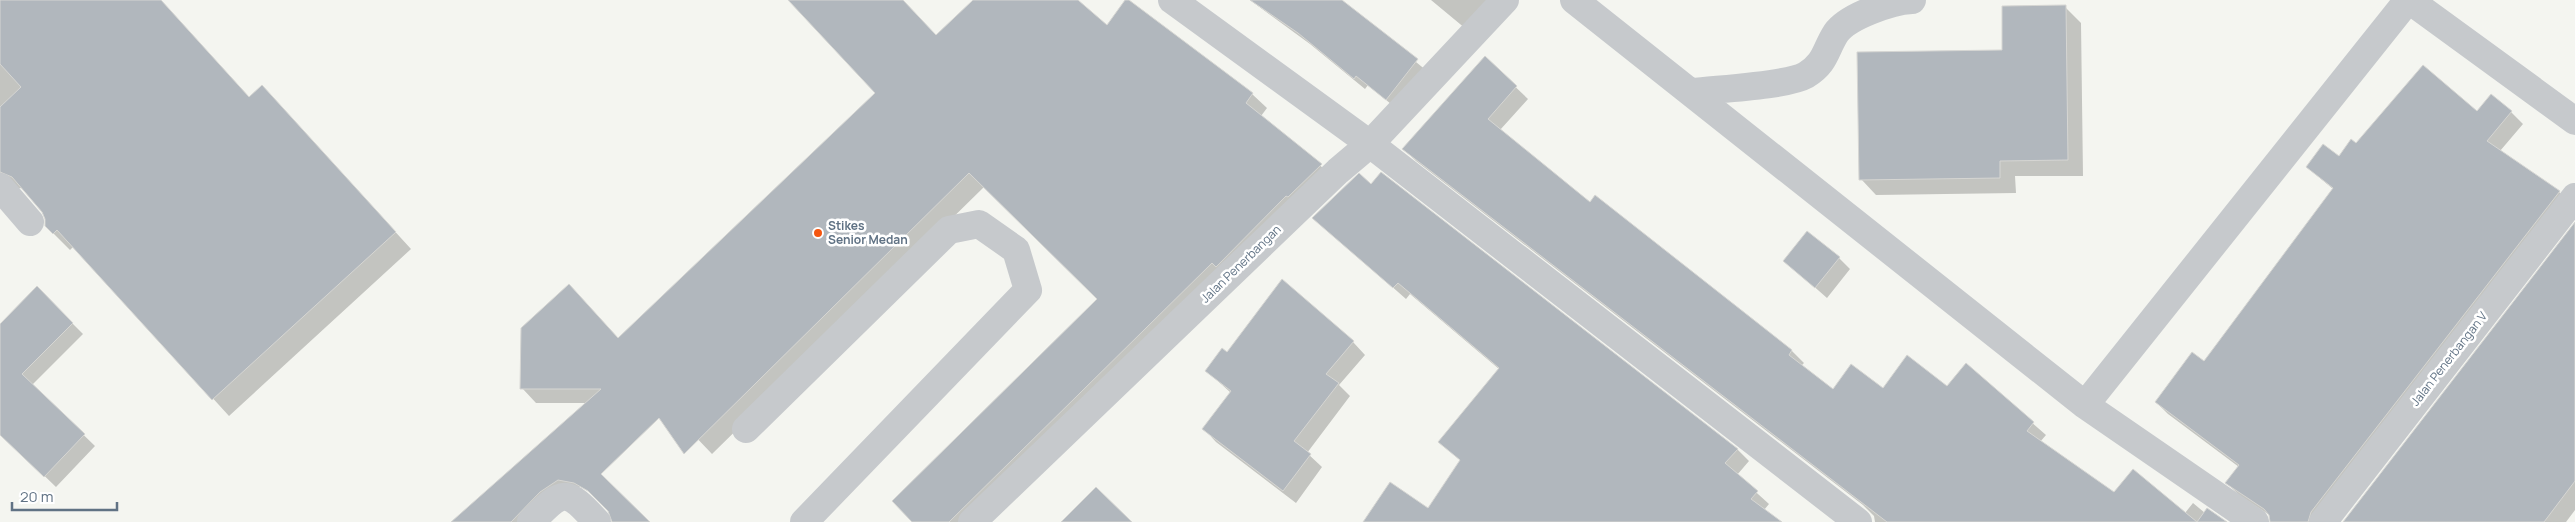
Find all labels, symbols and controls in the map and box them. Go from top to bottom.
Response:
place label: Stikes Senior Medan [828,217,908,248]
street label: Jalan Penerbangan [1197,221,1285,306]
marker: Stikes Senior Medan [812,227,824,239]
street label: Jalan Penerbangan V [2406,308,2491,409]
scale bar [12,480,118,512]
text: 20 m [20,486,53,507]

